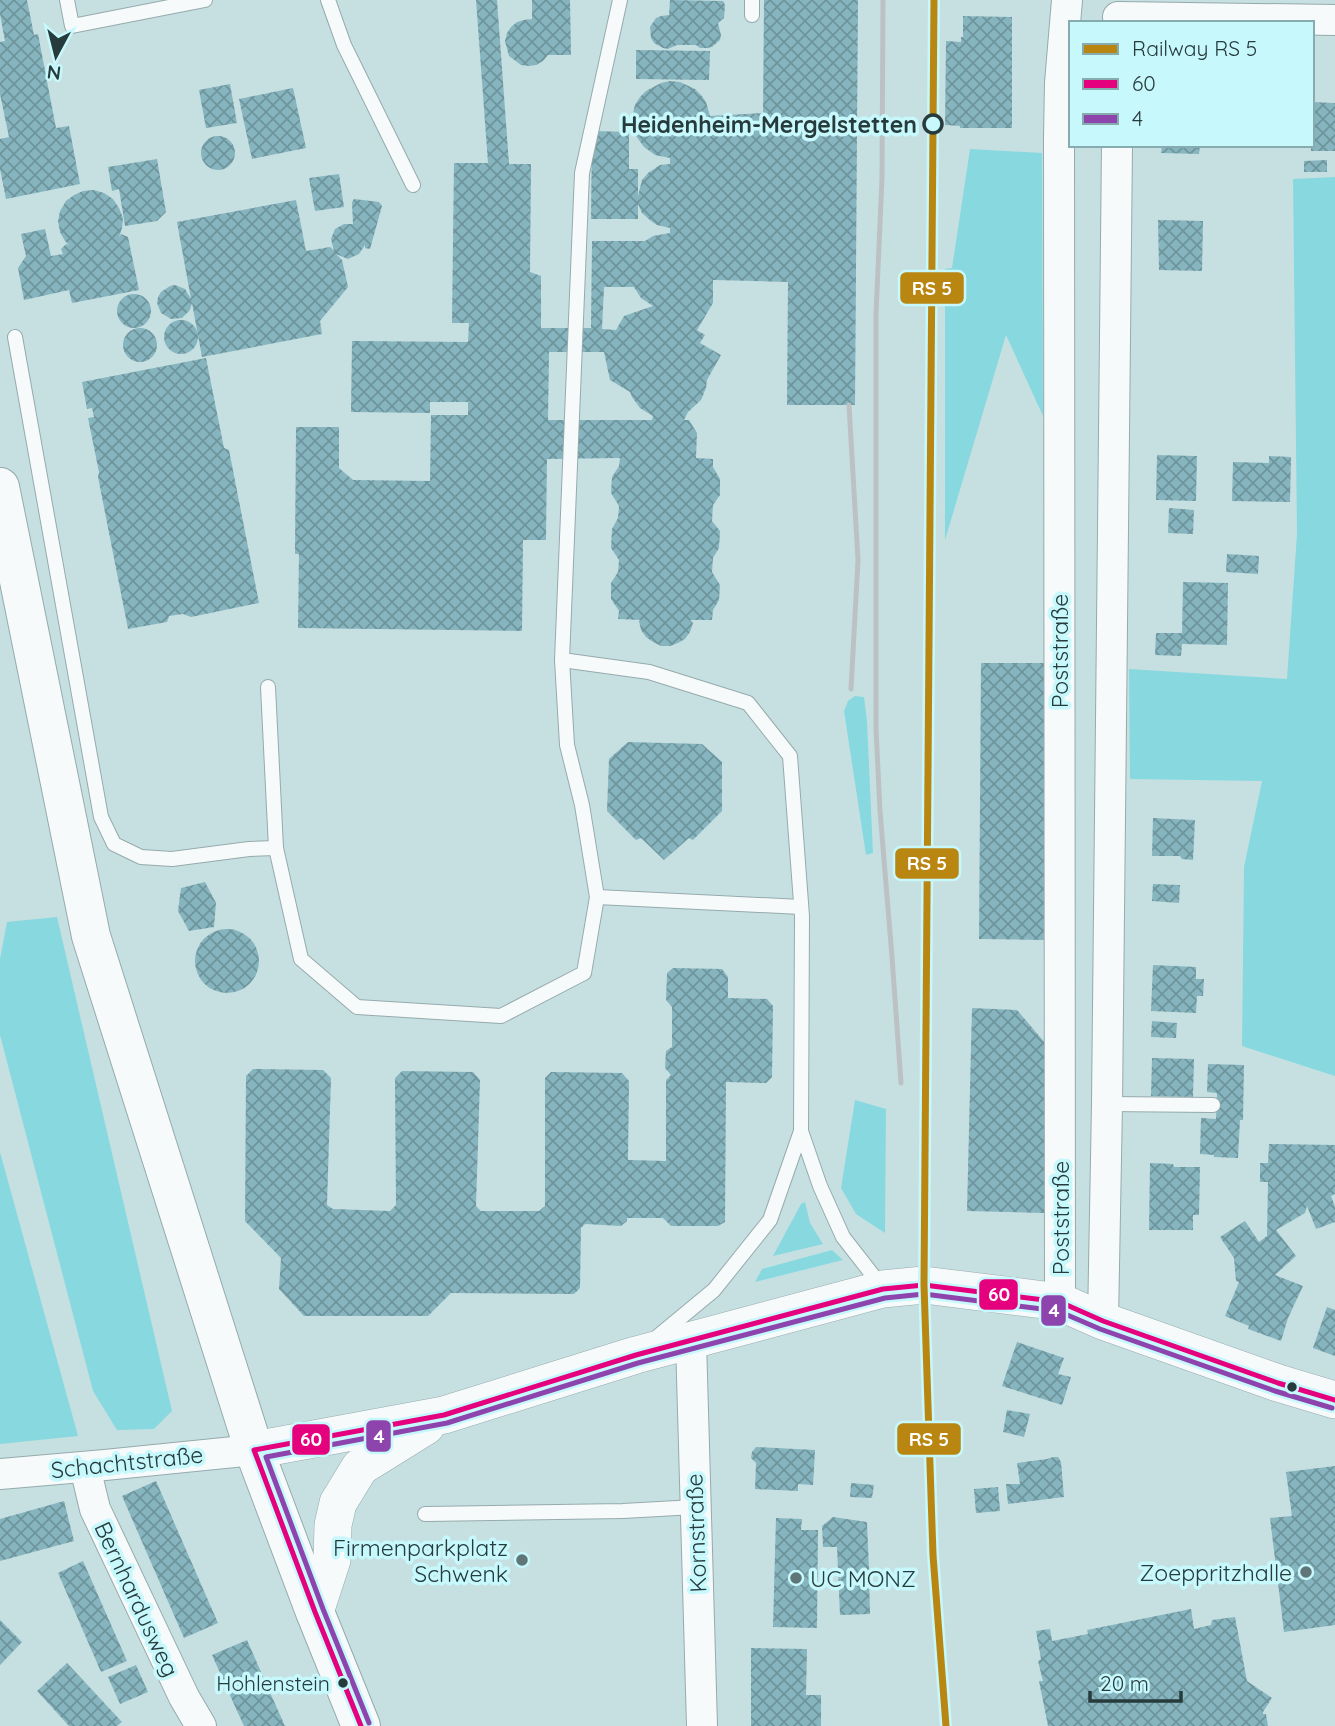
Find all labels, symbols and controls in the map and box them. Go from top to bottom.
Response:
north arrow [21,21,91,91]
legend [1069,21,1314,147]
text: Railway RS 5 [1132,35,1257,61]
text: N [46,60,62,86]
text: 60 [1132,70,1156,96]
text: 4 [1132,105,1143,131]
place label: Heidenheim-Mergelstetten [621,110,917,139]
marker: Heidenheim-Mergelstetten [923,114,943,134]
line badge: RS 5 [899,271,965,305]
text: RS 5 [912,276,952,300]
street label: Poststraße [1045,594,1074,708]
line badge: RS 5 [894,847,960,880]
text: RS 5 [907,851,947,875]
street label: Poststraße [1046,1161,1075,1275]
line badge: 60 [978,1278,1019,1311]
text: 60 [988,1282,1010,1306]
line badge: 4 [1040,1294,1067,1327]
text: 4 [1048,1298,1060,1322]
unlabelled marker [1285,1380,1299,1394]
line badge: 4 [365,1419,392,1453]
line badge: RS 5 [896,1422,962,1456]
line badge: 60 [291,1423,331,1456]
text: 4 [373,1424,385,1448]
text: 60 [300,1427,322,1451]
text: RS 5 [909,1427,949,1451]
street label: Schachtstraße [49,1440,205,1484]
street label: Kornstraße [679,1473,713,1593]
street label: Bernhardusweg [88,1517,186,1681]
place label: Firmenparkplatz Schwenk [333,1533,508,1588]
marker: Firmenparkplatz Schwenk [514,1552,530,1568]
place label: Zoeppritzhalle [1140,1558,1292,1587]
place label: UC MONZ [810,1564,916,1593]
marker: Zoeppritzhalle [1298,1564,1314,1580]
marker: UC MONZ [788,1570,804,1586]
scale bar [1090,1660,1181,1704]
place label: Hohlenstein [216,1670,330,1696]
text: 20 m [1100,1670,1149,1696]
marker: Hohlenstein [336,1676,350,1690]

